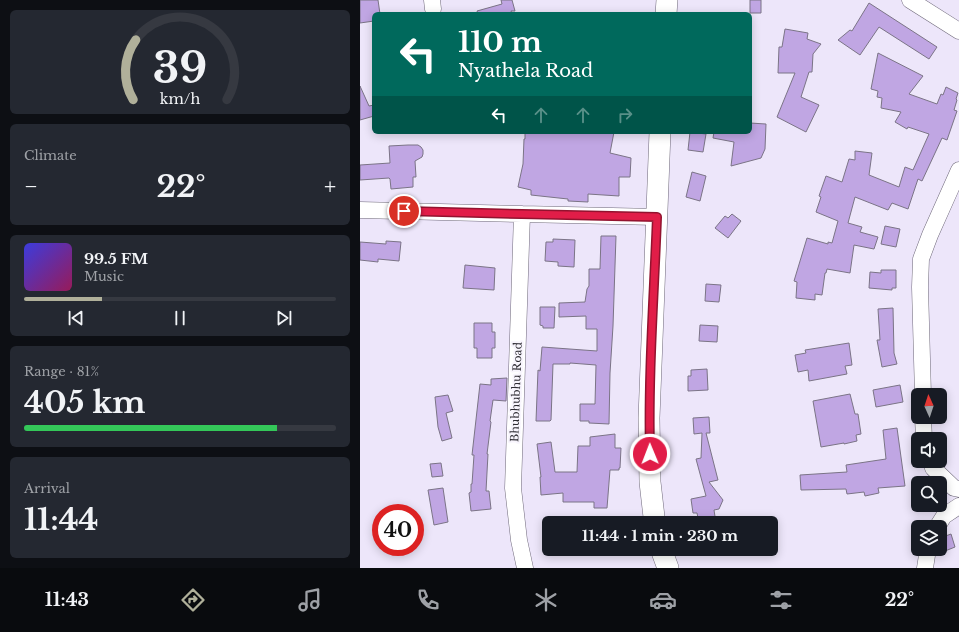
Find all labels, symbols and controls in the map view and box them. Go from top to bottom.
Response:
text: 110 m [458,25,542,60]
icon: left [392,28,444,80]
text: 39 [153,43,207,94]
text: Nyathela Road [458,60,593,82]
text: km/h [160,90,200,108]
icon: left [488,104,510,126]
icon: ahead [530,104,552,126]
icon: ahead [572,104,594,126]
icon: right [614,104,636,126]
text: Climate [24,147,77,164]
text: 22° [156,168,205,205]
text: − [24,173,38,200]
text: + [324,173,336,200]
pin [387,194,421,228]
icon: arrive [393,200,415,222]
text: 99.5 FM [84,249,148,268]
text: Music [84,268,124,285]
icon: previous [65,307,87,329]
icon: pause [169,307,191,329]
icon: next [273,307,295,329]
street label: Bhubhubhu Road [507,341,525,442]
text: Range · 81% [24,363,99,380]
text: 405 km [24,384,146,421]
north arrow [911,388,947,424]
map controls [911,388,947,556]
button: sound [911,432,947,468]
position arrow [629,433,671,475]
button: search [911,476,947,512]
text: Arrival [24,480,70,497]
text: 11:44 [24,501,99,538]
speed limit sign: 40 [372,504,424,556]
button: layers [911,520,947,556]
text: 11:44 · 1 min · 230 m [582,526,738,545]
icon: directions [179,586,207,614]
icon: music [296,586,324,614]
icon: phone [414,586,442,614]
icon: climate [532,586,560,614]
icon: car [649,586,677,614]
icon: filters [767,586,795,614]
text: 11:43 [45,589,89,611]
text: 22° [885,589,914,611]

